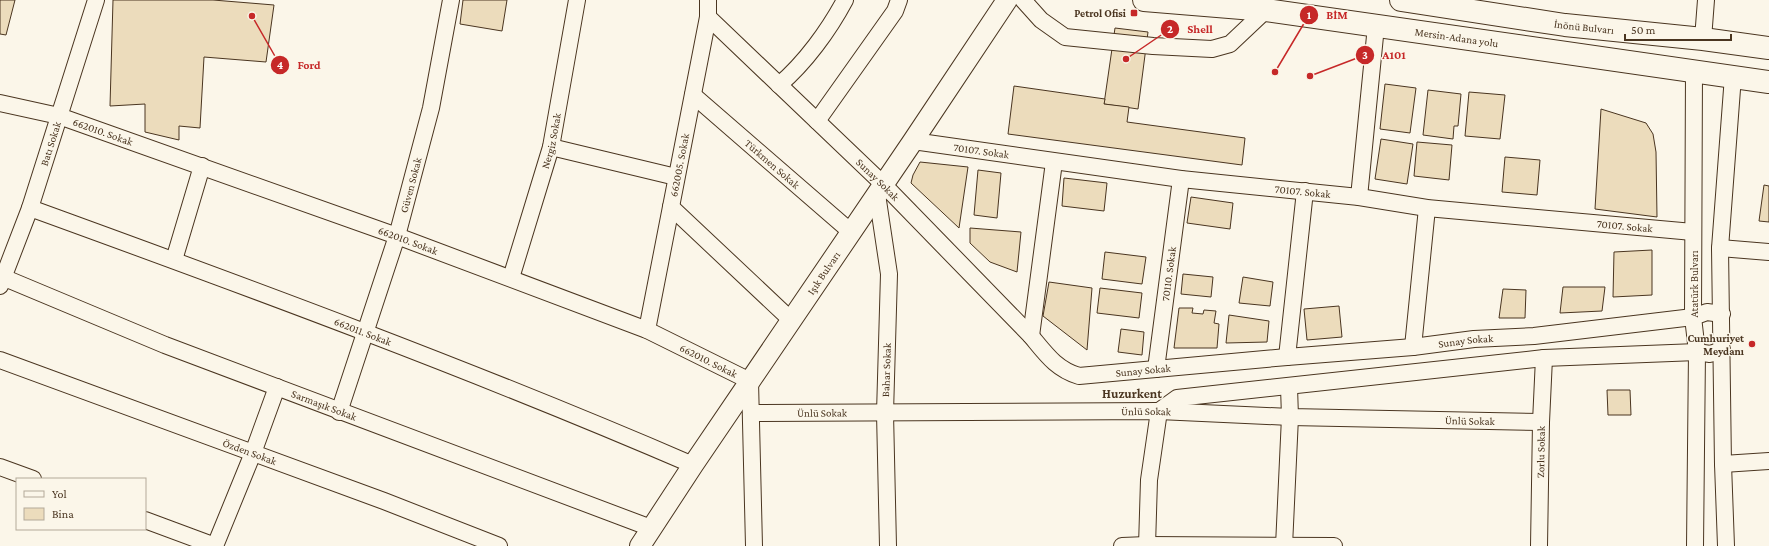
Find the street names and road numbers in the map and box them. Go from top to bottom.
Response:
street label: İnönü Bulvarı [1553,17,1615,36]
street label: Mersin-Adana yolu [1414,25,1499,49]
street label: Nergiz Sokak [539,111,563,170]
street label: 662010. Sokak [71,115,135,148]
street label: Batı Sokak [38,119,63,167]
street label: 662005. Sokak [667,132,691,198]
street label: Türkmen Sokak [742,137,803,191]
street label: 70107. Sokak [953,141,1011,161]
street label: Güven Sokak [397,155,424,214]
street label: Sunay Sokak [854,156,902,204]
street label: 70107. Sokak [1274,183,1332,200]
street label: 70107. Sokak [1596,217,1654,234]
street label: 662010. Sokak [377,224,440,257]
street label: 70110. Sokak [1159,245,1178,302]
street label: Işık Bulvarı [805,249,842,297]
street label: Atatürk Bulvarı [1688,250,1700,318]
street label: 662011. Sokak [332,315,394,348]
street label: Sunay Sokak [1437,332,1494,350]
street label: 662010. Sokak [678,341,740,380]
street label: Bahar Sokak [879,342,893,397]
street label: Sunay Sokak [1115,362,1172,379]
street label: Sarmaşık Sokak [290,387,359,423]
street label: Ünlü Sokak [1121,405,1172,418]
street label: Ünlü Sokak [797,407,848,419]
street label: Ünlü Sokak [1445,414,1496,427]
street label: Zorlu Sokak [1534,425,1547,478]
street label: Özden Sokak [221,436,279,467]

